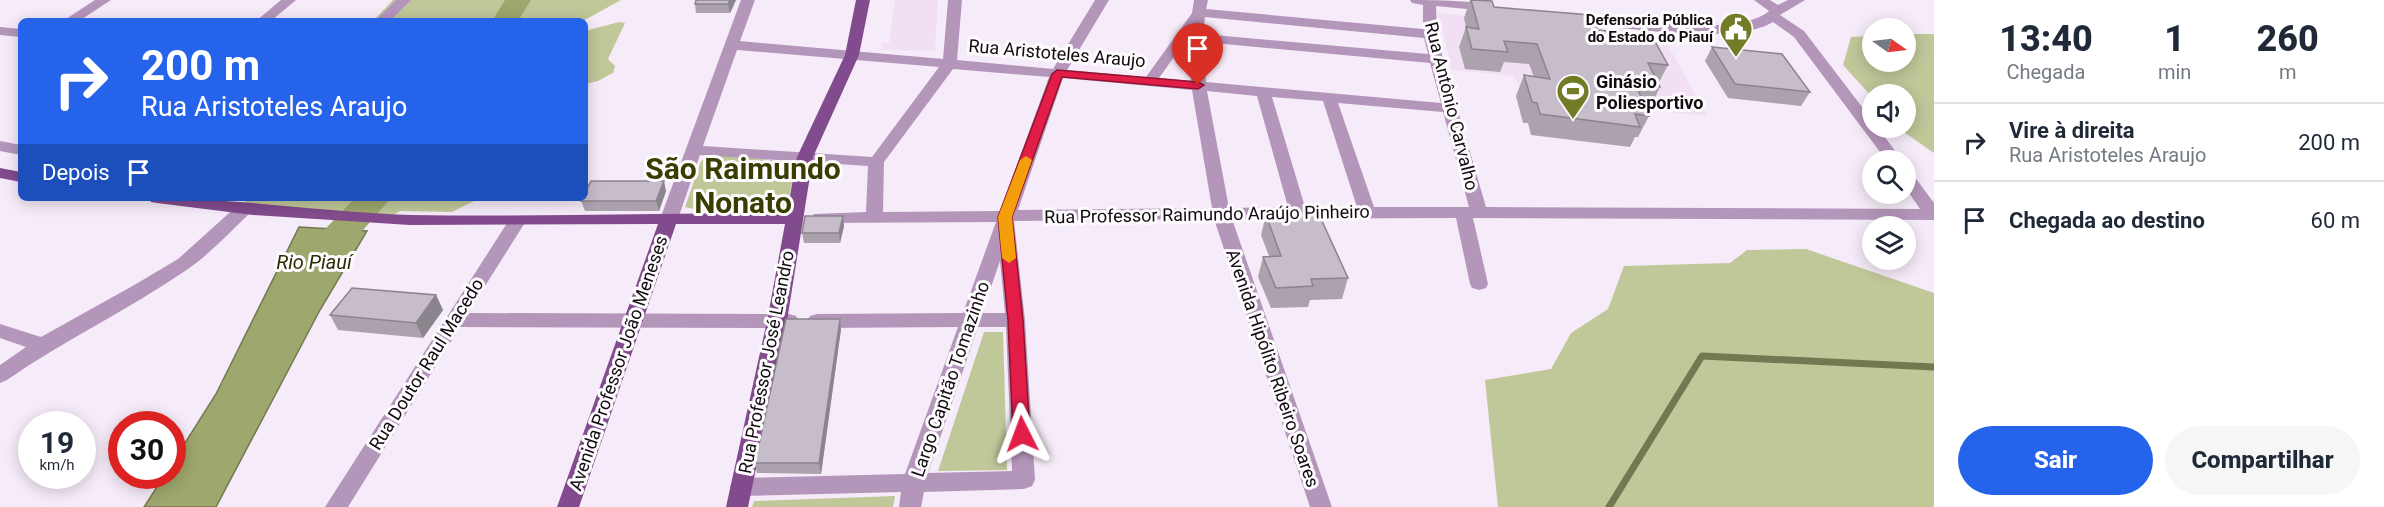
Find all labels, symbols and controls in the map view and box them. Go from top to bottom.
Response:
place label: Defensoria Pública do Estado do Piauí [1586,11,1714,46]
public building icon: Defensoria Pública do Estado do Piauí [1718,11,1754,58]
north arrow [1862,18,1916,72]
map controls [1862,18,1916,270]
text: 13:40 [1999,18,2093,60]
text: 1 [2164,18,2185,60]
text: 260 [2257,18,2319,60]
street label: Rua Antônio Carvalho [1421,20,1483,192]
pin [1172,23,1223,85]
icon: arrive [1181,32,1214,65]
street label: Rua Aristoteles Araujo [968,35,1146,71]
text: 200 m [141,41,260,90]
icon: right [42,42,120,120]
text: Chegada [2006,60,2085,84]
text: min [2158,60,2191,84]
text: m [2279,60,2296,84]
place label: Ginásio Poliesportivo [1596,71,1703,113]
sports icon: Ginásio Poliesportivo [1555,73,1591,120]
button: sound [1862,84,1916,138]
text: Rua Aristoteles Araujo [141,91,407,123]
text: Vire à direita [2009,118,2135,143]
icon: right [1958,126,1991,159]
text: 200 m [2298,130,2360,155]
text: Rua Aristoteles Araujo [2009,143,2206,167]
button: search [1862,150,1916,204]
district label: São Raimundo Nonato [645,151,841,220]
icon: arrive [122,156,155,189]
text: Depois [42,160,110,185]
street label: Rua Professor Raimundo Araújo Pinheiro [1044,201,1370,227]
icon: arrive [1958,204,1991,237]
text: Chegada ao destino [2009,208,2205,233]
text: 60 m [2311,208,2360,233]
button: layers [1862,216,1916,270]
street label: Avenida Professor João Meneses [564,233,672,493]
street label: Avenida Hipólito Ribeiro Soares [1222,246,1324,490]
street label: Rua Professor José Leandro [734,249,798,475]
water label: Rio Piauí [276,250,354,274]
street label: Rua Doutor Raul Macedo [365,274,487,454]
street label: Largo Capitão Tomazinho [907,278,993,480]
position arrow [990,402,1054,466]
speed limit sign: 30 [108,411,186,489]
text: 19 [40,425,74,460]
button: Sair [1958,426,2153,495]
button: Compartilhar [2165,426,2360,495]
text: km/h [39,456,75,474]

